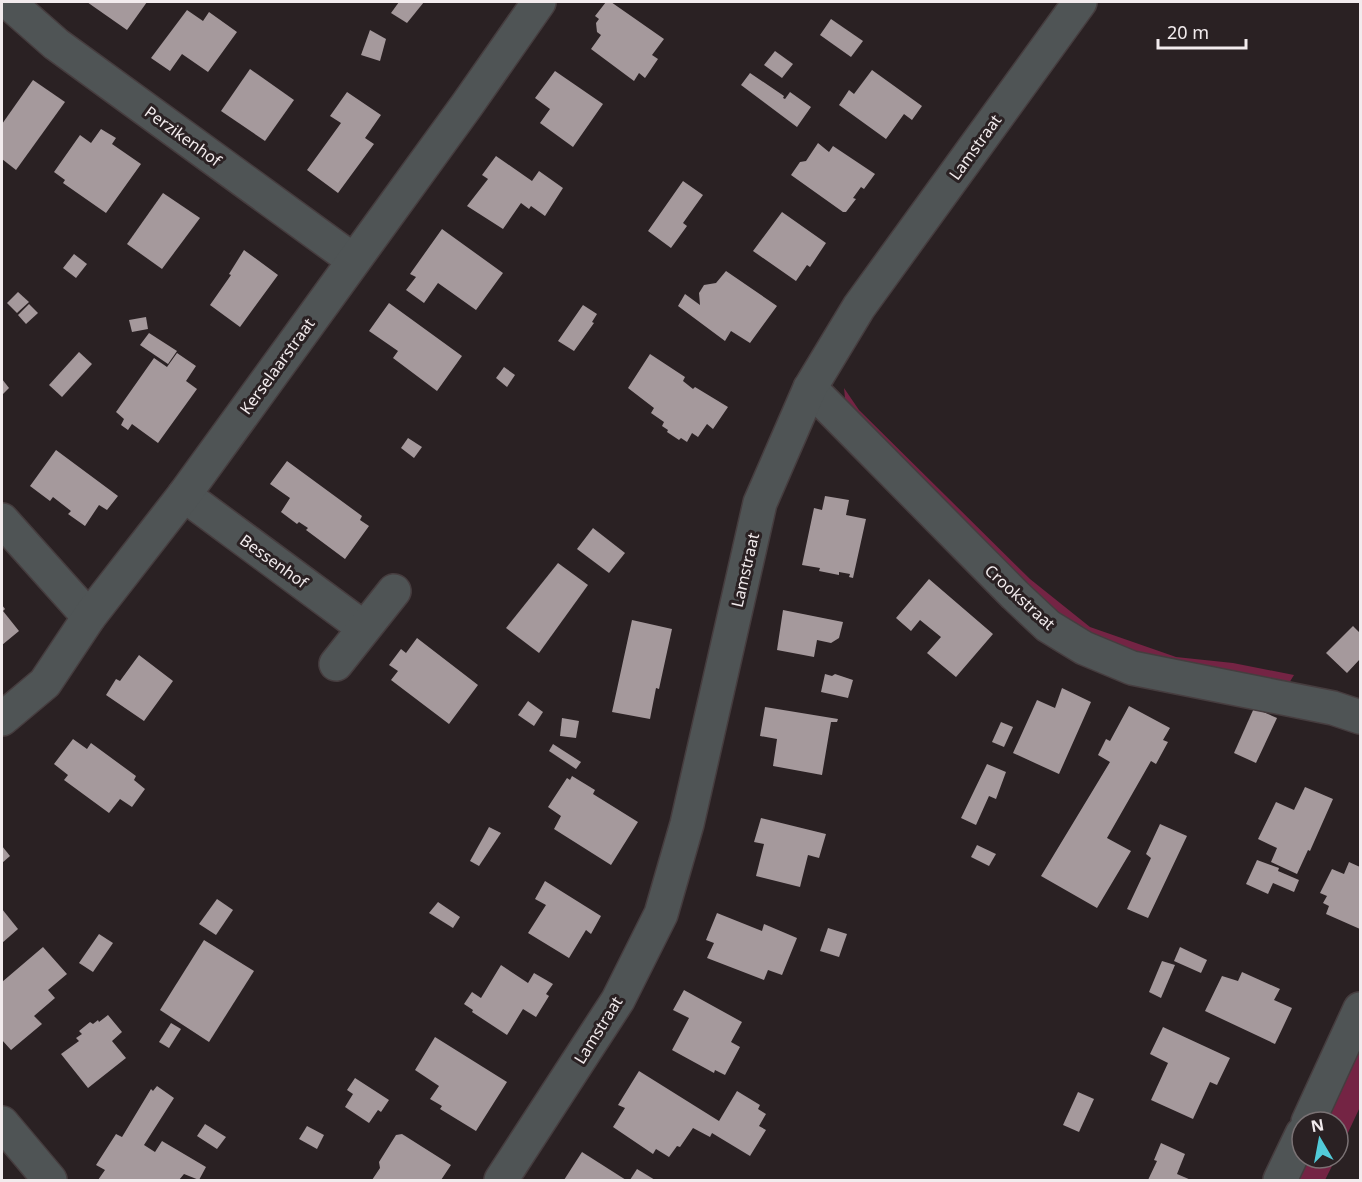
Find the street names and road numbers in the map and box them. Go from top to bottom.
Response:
street label: Perzikenhof [140,101,227,172]
street label: Lamstraat [944,110,1006,184]
street label: Kerselaarstraat [234,313,320,419]
street label: Bessenhof [236,529,314,594]
street label: Lamstraat [726,530,764,609]
street label: Crookstraat [980,559,1060,635]
street label: Lamstraat [569,992,628,1068]

